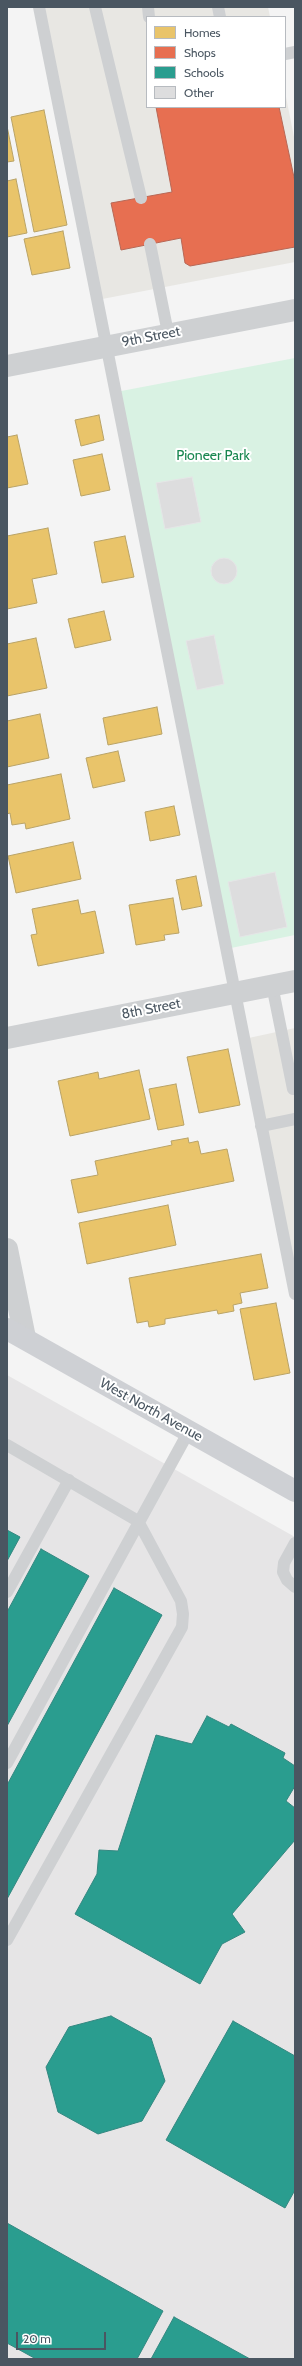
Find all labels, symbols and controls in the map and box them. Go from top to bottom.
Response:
legend [146,16,286,108]
text: Homes [184,25,221,40]
text: Shops [184,45,216,60]
text: Schools [184,65,224,80]
text: Other [184,85,214,100]
street label: 9th Street [120,323,182,351]
park label: Pioneer Park [176,448,250,464]
street label: 8th Street [120,995,182,1023]
street label: West North Avenue [97,1375,205,1445]
scale bar [18,2324,108,2350]
text: 20 m [23,2331,51,2346]

